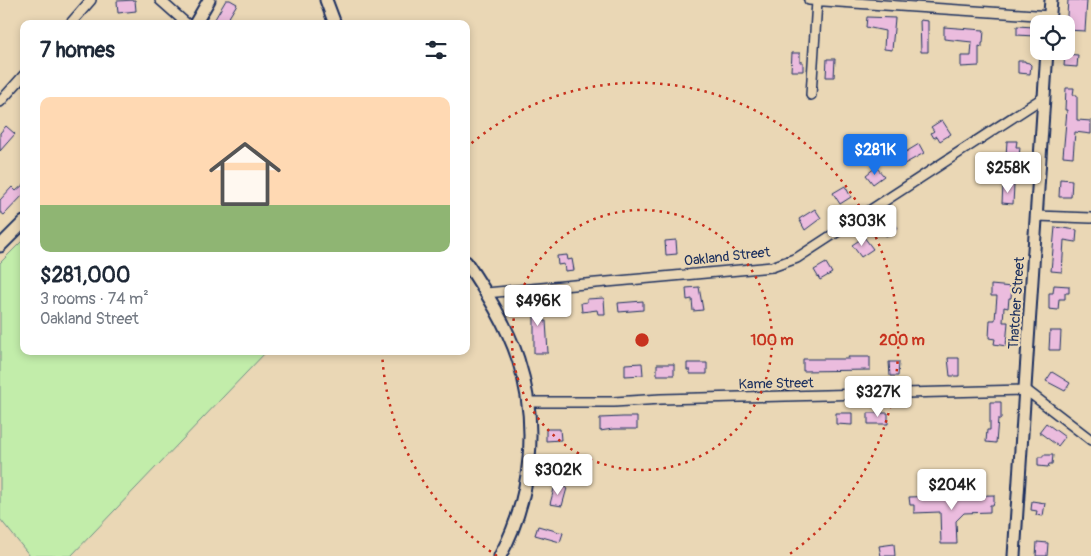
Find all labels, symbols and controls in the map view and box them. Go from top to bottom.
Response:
map controls [1030,15,1075,60]
button: locate [1030,15,1075,60]
icon: filters [422,36,450,64]
text: 7 homes [40,37,115,64]
icon: home [200,129,290,219]
pin: $281K [840,134,910,176]
text: $281K [854,140,896,160]
pin: $258K [973,152,1043,194]
text: $258K [986,158,1030,178]
pin: $303K [827,204,897,247]
text: $303K [838,211,886,231]
street label: Oakland Street [683,243,771,269]
street label: Thatcher Street [1005,256,1028,350]
text: $281,000 [40,262,130,289]
pin: $496K [503,284,573,327]
text: 3 rooms · 74 m² [40,289,149,309]
text: $496K [515,291,561,311]
text: Oakland Street [40,309,139,329]
centre of rings [633,331,651,349]
text: 100 m [751,331,793,350]
text: 200 m [879,331,925,350]
street label: Kame Street [738,374,814,393]
pin: $327K [843,376,913,418]
text: $327K [856,382,900,402]
pin: $302K [523,454,593,496]
text: $302K [534,460,582,480]
pin: $204K [917,468,987,511]
text: $204K [928,475,976,495]

